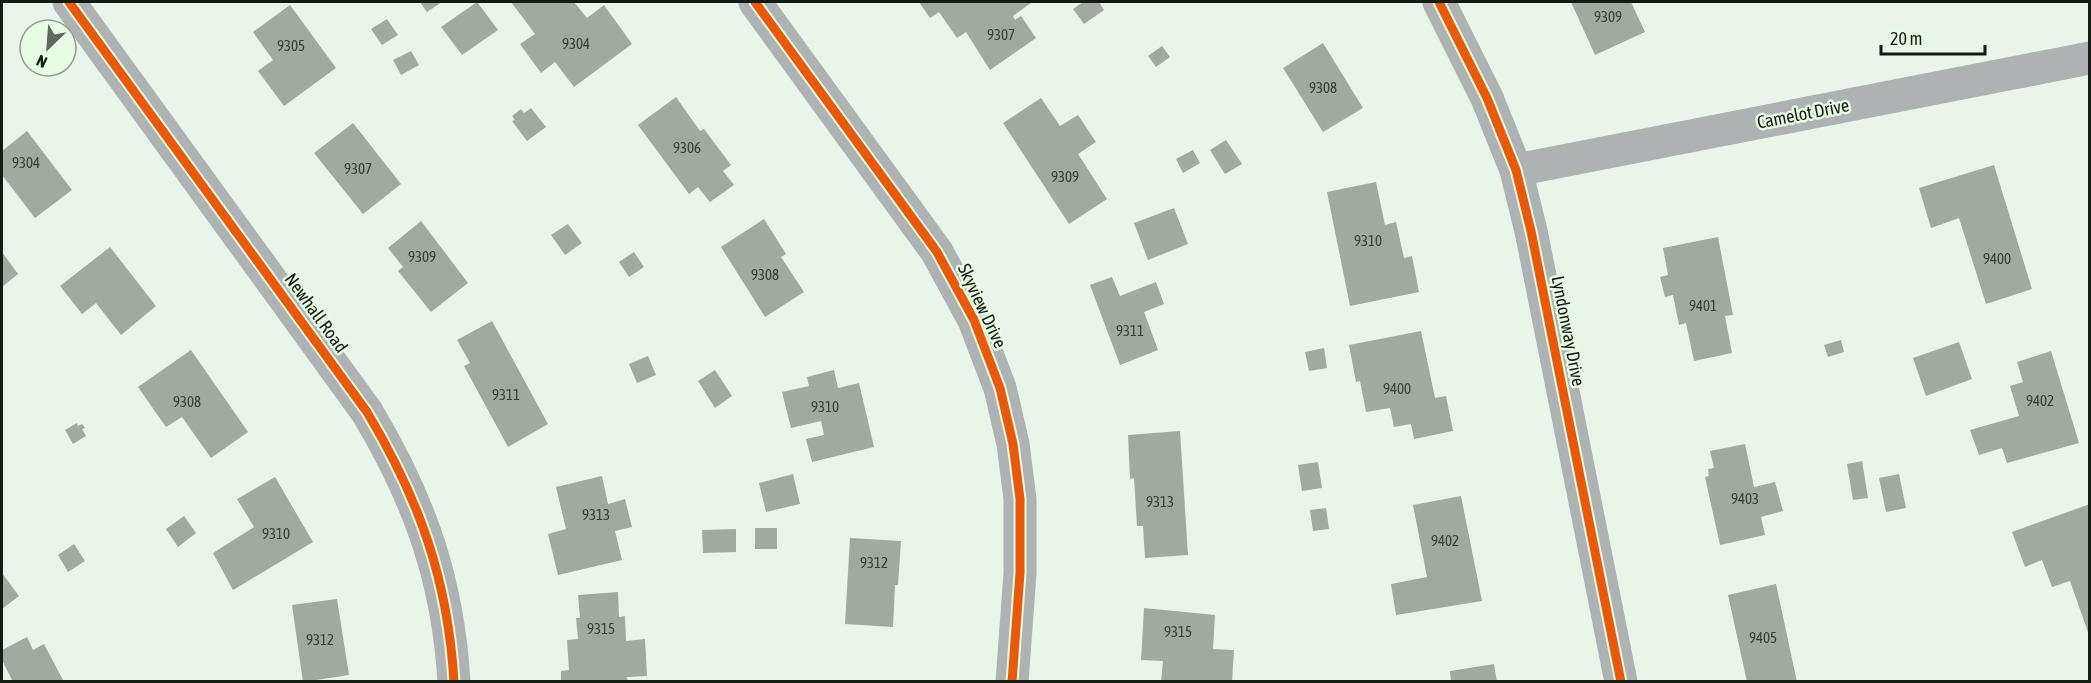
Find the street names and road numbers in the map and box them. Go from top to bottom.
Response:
street label: Camelot Drive [1755,94,1851,133]
street label: Skyview Drive [954,260,1011,351]
street label: Newhall Road [281,269,352,356]
street label: Lyndonway Drive [1547,274,1589,388]

